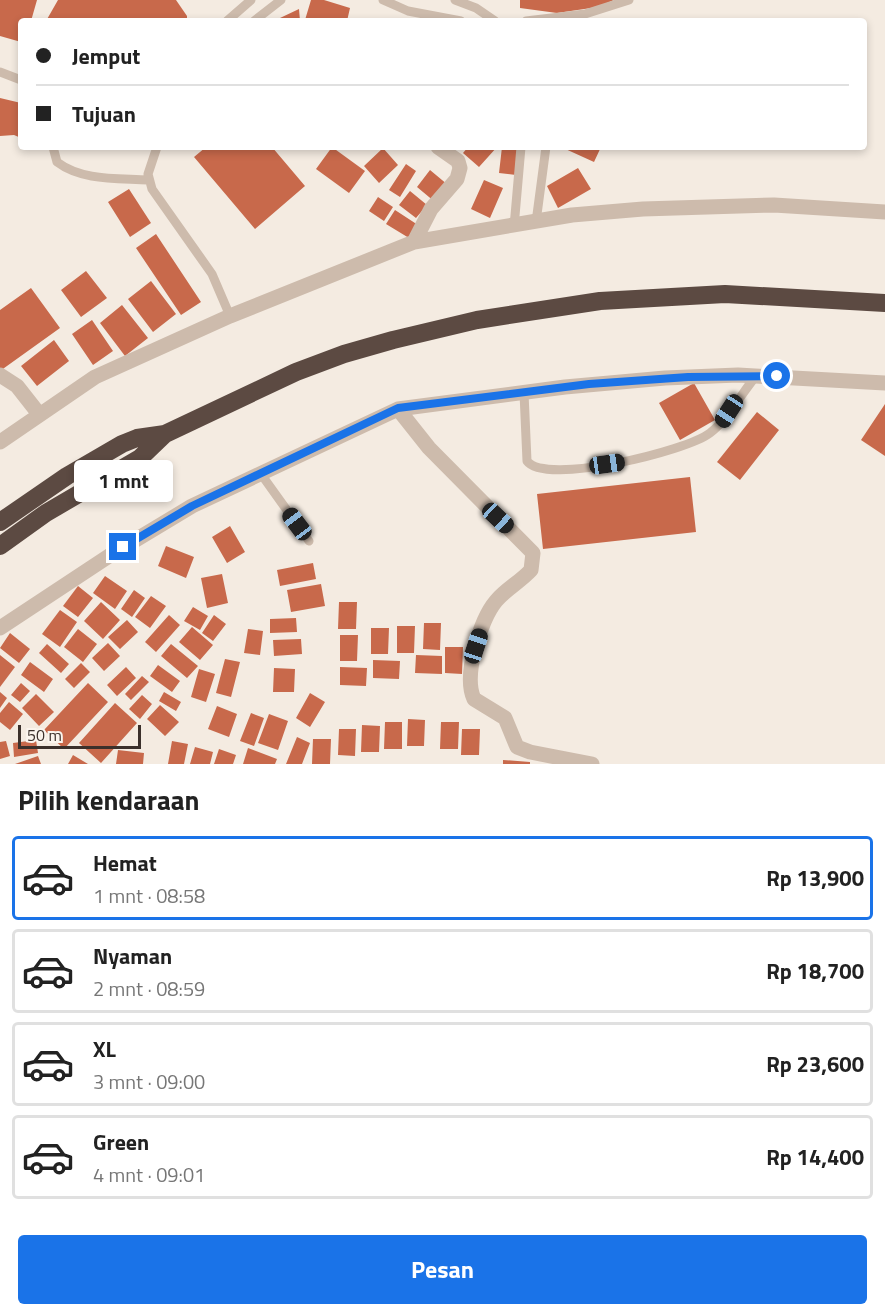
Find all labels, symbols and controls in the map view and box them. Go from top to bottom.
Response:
text: Jemput [72,39,140,73]
text: Tujuan [72,97,136,131]
route start [763,362,790,389]
car [712,391,746,431]
car [588,453,626,475]
callout: 1 mnt [74,460,172,502]
text: 1 mnt [98,465,149,496]
car [479,499,517,537]
car [279,504,315,544]
route end [109,533,136,560]
car [462,626,490,666]
scale bar [18,722,141,750]
text: 50 m [27,723,62,747]
text: Pilih kendaraan [18,779,200,820]
text: Hemat [93,846,157,880]
icon: car [21,851,75,905]
text: Rp 13,900 [766,861,864,895]
text: 1 mnt · 08:58 [93,880,205,911]
text: Nyaman [93,939,172,973]
icon: car [21,944,75,998]
text: Rp 18,700 [766,954,864,988]
text: 2 mnt · 08:59 [93,973,205,1004]
text: XL [93,1032,116,1066]
icon: car [21,1037,75,1091]
text: Rp 23,600 [766,1047,864,1081]
text: 3 mnt · 09:00 [93,1066,205,1097]
text: Green [93,1125,149,1159]
icon: car [21,1130,75,1184]
text: Rp 14,400 [766,1140,864,1174]
text: 4 mnt · 09:01 [93,1159,205,1190]
button: Pesan [18,1235,867,1304]

